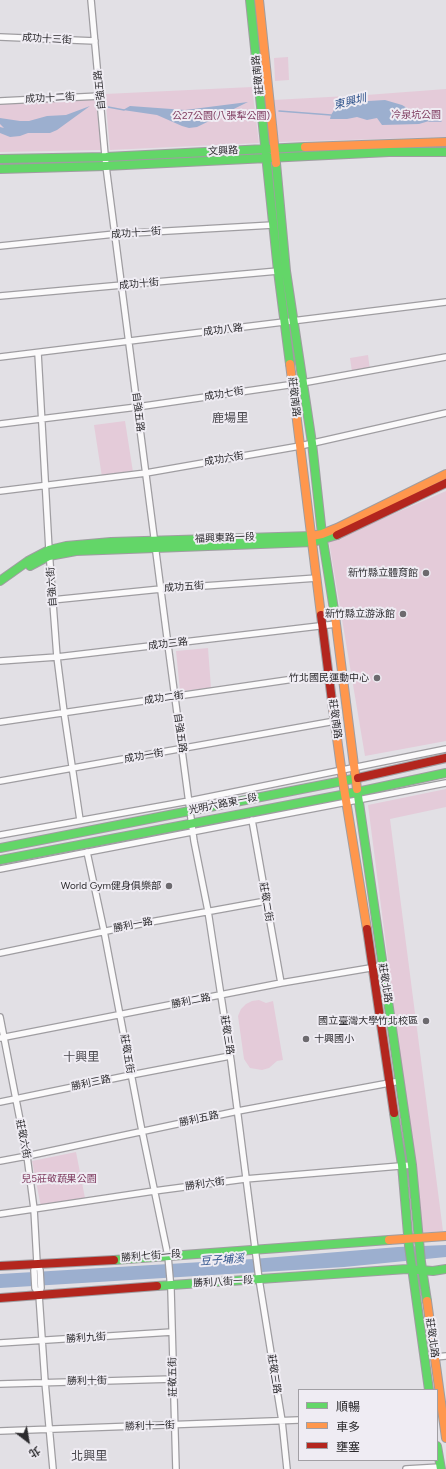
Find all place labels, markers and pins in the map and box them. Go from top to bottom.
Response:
place label: 新竹縣立體育館 [348,567,418,579]
marker: 新竹縣立體育館 [421,568,431,578]
place label: 新竹縣立游泳館 [325,608,395,620]
marker: 新竹縣立游泳館 [398,609,408,619]
place label: 竹北國民運動中心 [289,672,369,684]
marker: 竹北國民運動中心 [372,673,382,683]
place label: World Gym健身俱樂部 [61,880,161,892]
marker: World Gym健身俱樂部 [164,881,174,891]
place label: 國立臺灣大學竹北校區 [318,1015,418,1027]
marker: 國立臺灣大學竹北校區 [421,1016,431,1026]
place label: 十興國小 [314,1033,354,1045]
marker: 十興國小 [301,1034,311,1044]

